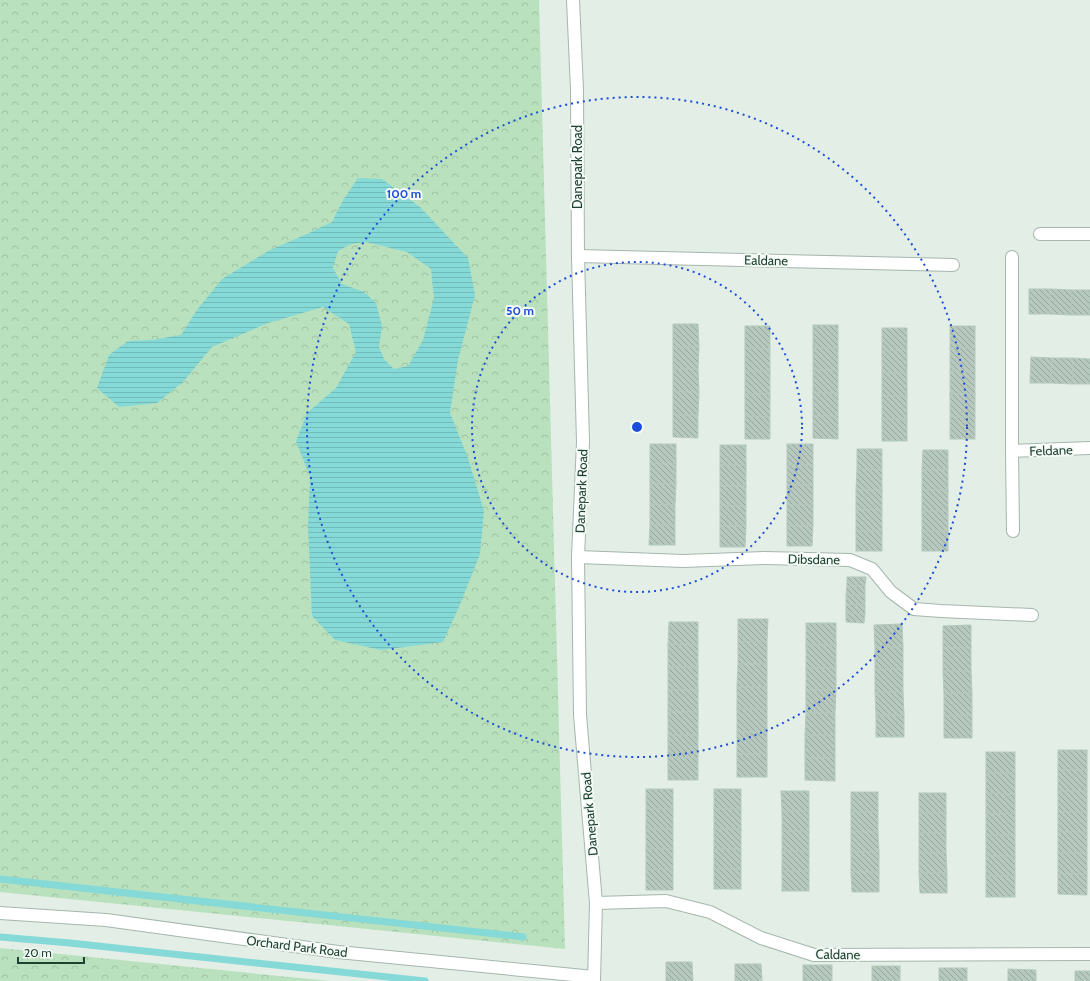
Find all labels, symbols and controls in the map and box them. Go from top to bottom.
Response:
street label: Danepark Road [569,125,585,209]
text: 100 m [387,186,421,201]
street label: Ealdane [744,252,788,268]
text: 50 m [506,303,534,318]
centre of rings [630,420,644,434]
street label: Feldane [1029,441,1073,459]
street label: Danepark Road [572,449,590,533]
street label: Dibsdane [788,551,841,567]
street label: Danepark Road [577,771,601,857]
street label: Orchard Park Road [246,932,348,960]
scale bar [18,939,84,965]
text: 20 m [24,945,52,960]
street label: Caldane [816,946,861,962]

